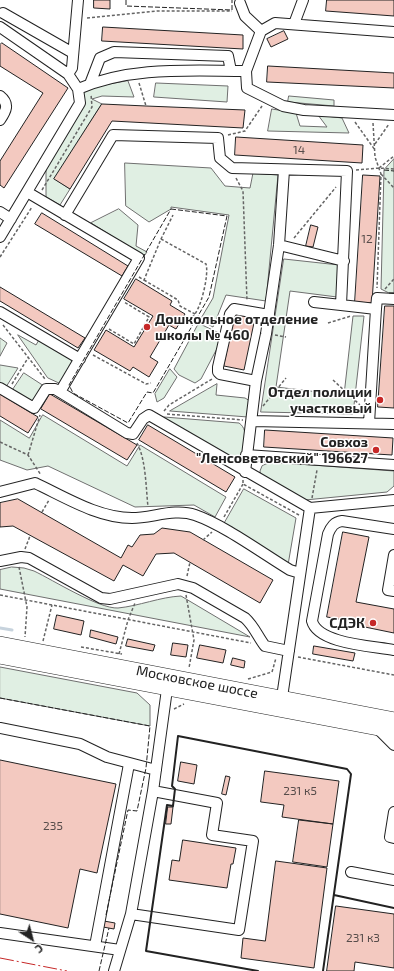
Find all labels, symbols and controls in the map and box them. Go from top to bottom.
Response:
house number: 14 [293,143,305,157]
house number: 12 [361,232,373,246]
place label: Дошкольное отделение школы № 460 [155,311,318,344]
marker: Дошкольное отделение школы № 460 [142,322,152,332]
place label: Отдел полиции участковый [268,384,372,416]
marker: Отдел полиции участковый [375,395,385,405]
place label: Совхоз "Ленсоветовский" 196627 [196,434,368,466]
marker: Совхоз "Ленсоветовский" 196627 [371,445,381,455]
place label: СДЭК [329,615,365,631]
marker: СДЭК [368,618,378,628]
street label: Московское шоссе [135,662,259,702]
house number: 231 к5 [283,784,317,798]
house number: 235 [43,819,63,833]
north arrow [12,919,52,959]
house number: 231 к3 [346,931,380,945]
text: С [33,942,46,956]

